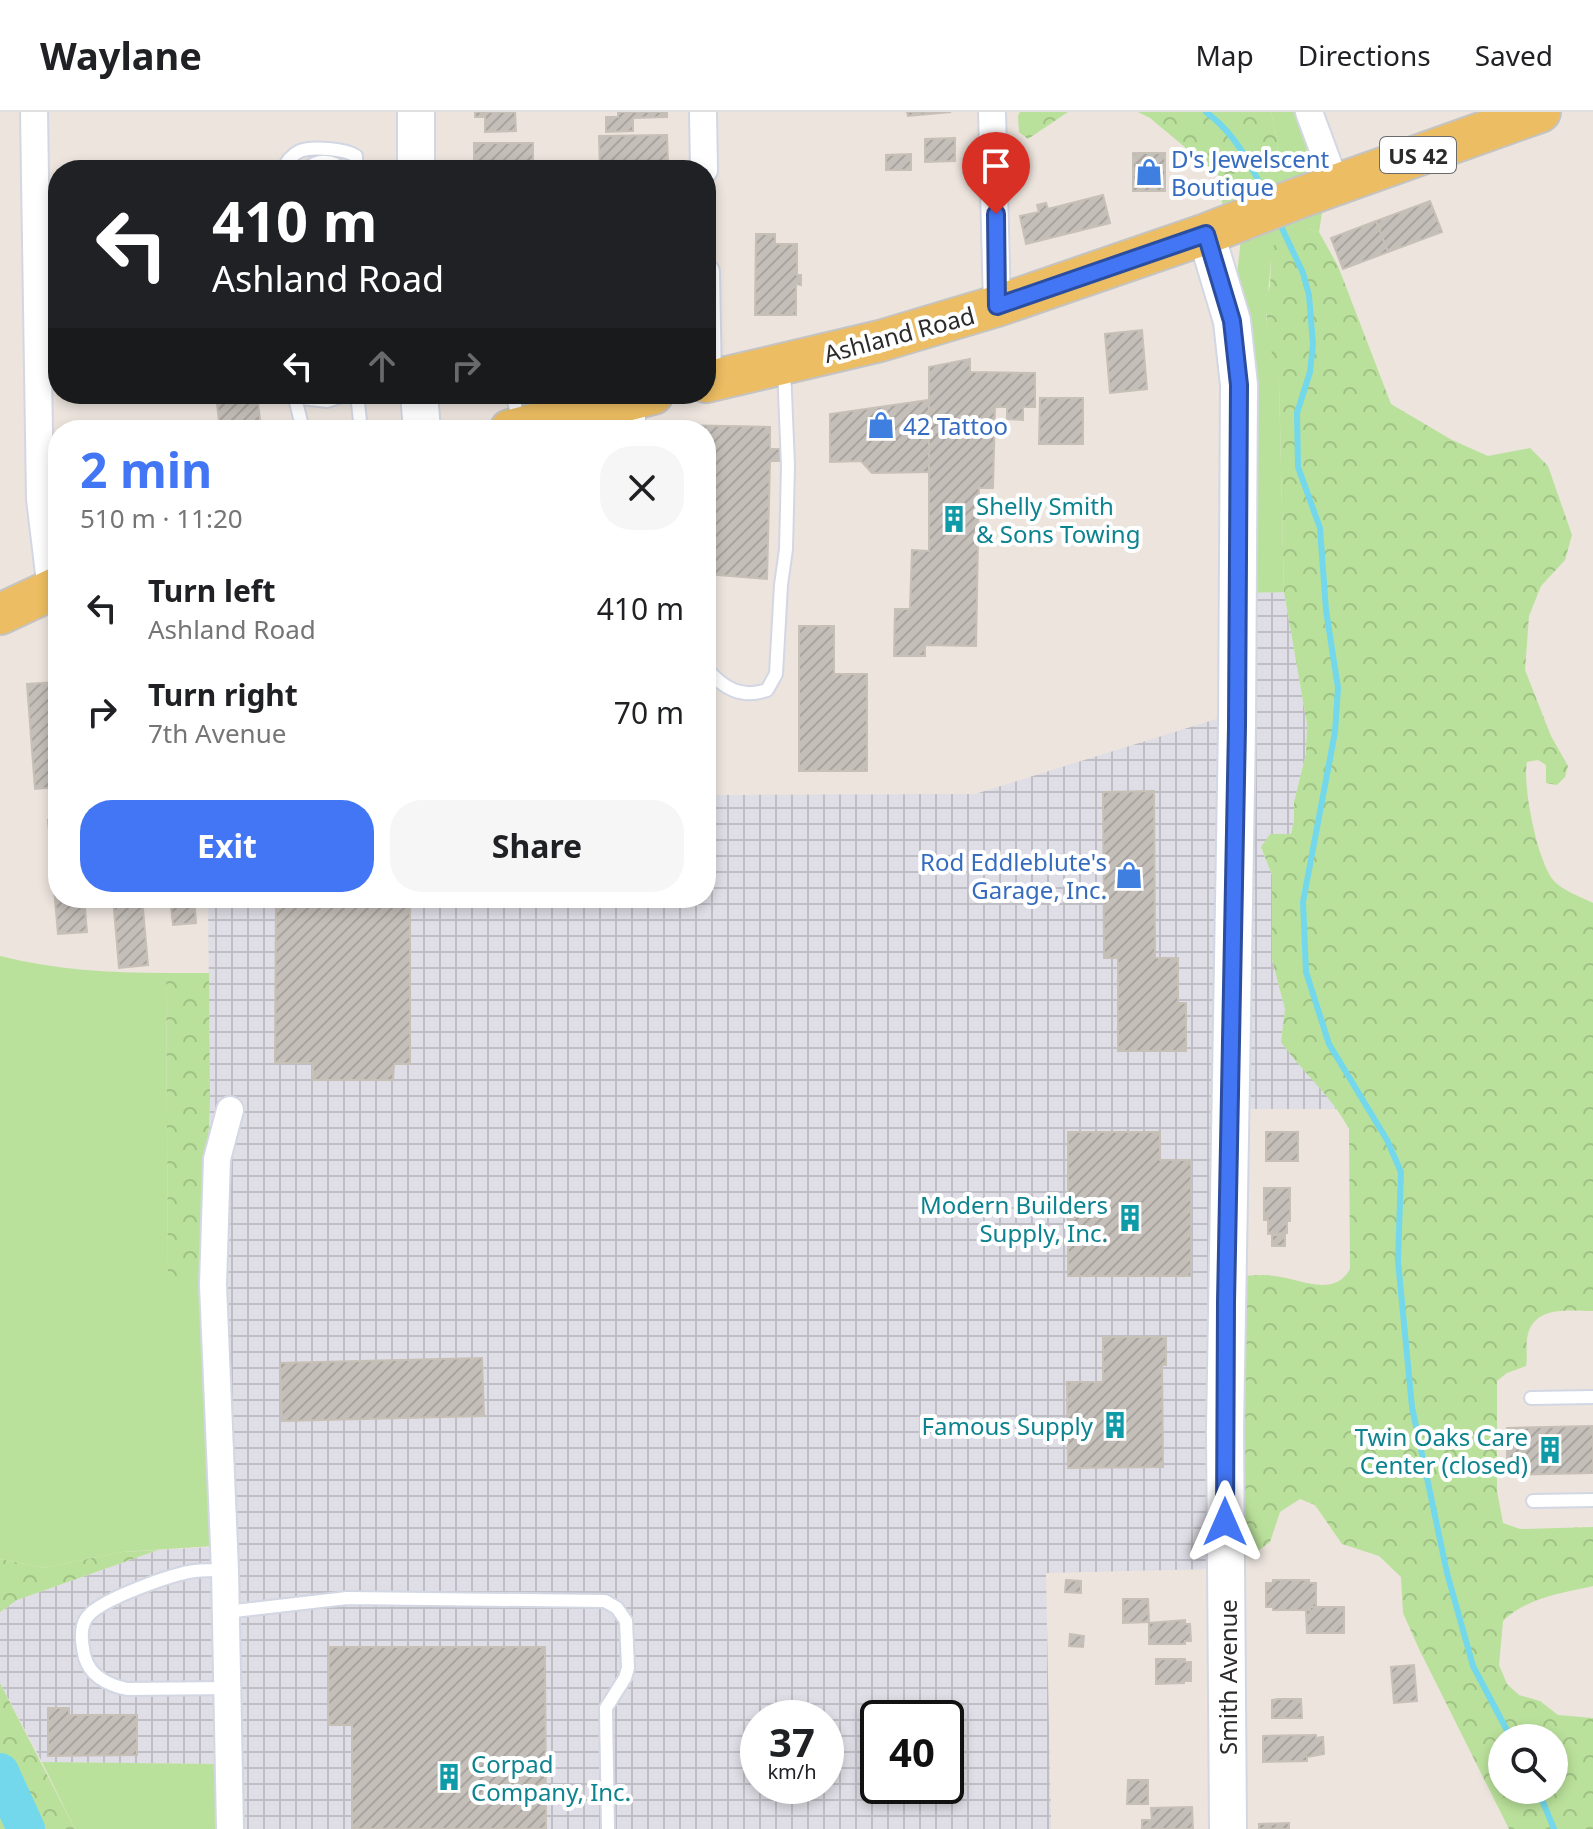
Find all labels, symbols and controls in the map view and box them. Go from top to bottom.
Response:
text: Waylane [40,29,202,81]
text: Map [1195,36,1254,74]
text: Directions [1298,36,1431,74]
text: Saved [1475,36,1553,74]
pin [962,132,1030,214]
road number: US 42 [1380,137,1456,173]
place label: D's Jewelscent Boutique [1171,142,1330,203]
icon: arrive [974,144,1018,188]
shop icon: D's Jewelscent Boutique [1134,157,1164,187]
text: 410 m [212,182,377,258]
icon: left [80,192,184,296]
text: Ashland Road [212,254,444,303]
street label: Ashland Road [820,298,978,370]
icon: left [276,344,320,388]
icon: ahead [360,344,404,388]
icon: right [444,344,488,388]
place label: 42 Tattoo [903,409,1008,442]
shop icon: 42 Tattoo [866,410,896,440]
text: 2 min [80,437,212,502]
button: close [600,446,684,530]
place label: Shelly Smith & Sons Towing [976,489,1140,550]
text: 510 m · 11:20 [80,500,243,536]
building icon: Shelly Smith & Sons Towing [939,504,969,534]
text: Turn left [148,570,276,611]
icon: left [80,586,124,630]
text: 410 m [597,588,684,629]
text: Ashland Road [148,611,316,647]
text: Turn right [148,674,298,715]
icon: right [80,690,124,734]
text: 70 m [614,692,684,733]
text: 7th Avenue [148,715,286,751]
button: Exit [80,800,374,892]
button: Share [390,800,684,892]
place label: Rod Eddleblute's Garage, Inc. [920,845,1107,906]
shop icon: Rod Eddleblute's Garage, Inc. [1114,860,1144,890]
place label: Modern Builders Supply, Inc. [920,1188,1108,1249]
building icon: Modern Builders Supply, Inc. [1115,1203,1145,1233]
place label: Famous Supply [922,1409,1094,1442]
building icon: Famous Supply [1100,1410,1130,1440]
place label: Twin Oaks Care Center (closed) [1355,1420,1528,1481]
building icon: Twin Oaks Care Center (closed) [1535,1435,1565,1465]
position arrow [1183,1480,1267,1564]
street label: Smith Avenue [1211,1599,1244,1755]
speed limit sign: 40 [860,1700,964,1804]
text: 37 [769,1714,815,1769]
map controls [1488,1724,1568,1804]
button: search [1488,1724,1568,1804]
place label: Corpad Company, Inc. [471,1747,631,1808]
text: km/h [767,1758,817,1785]
building icon: Corpad Company, Inc. [434,1762,464,1792]

